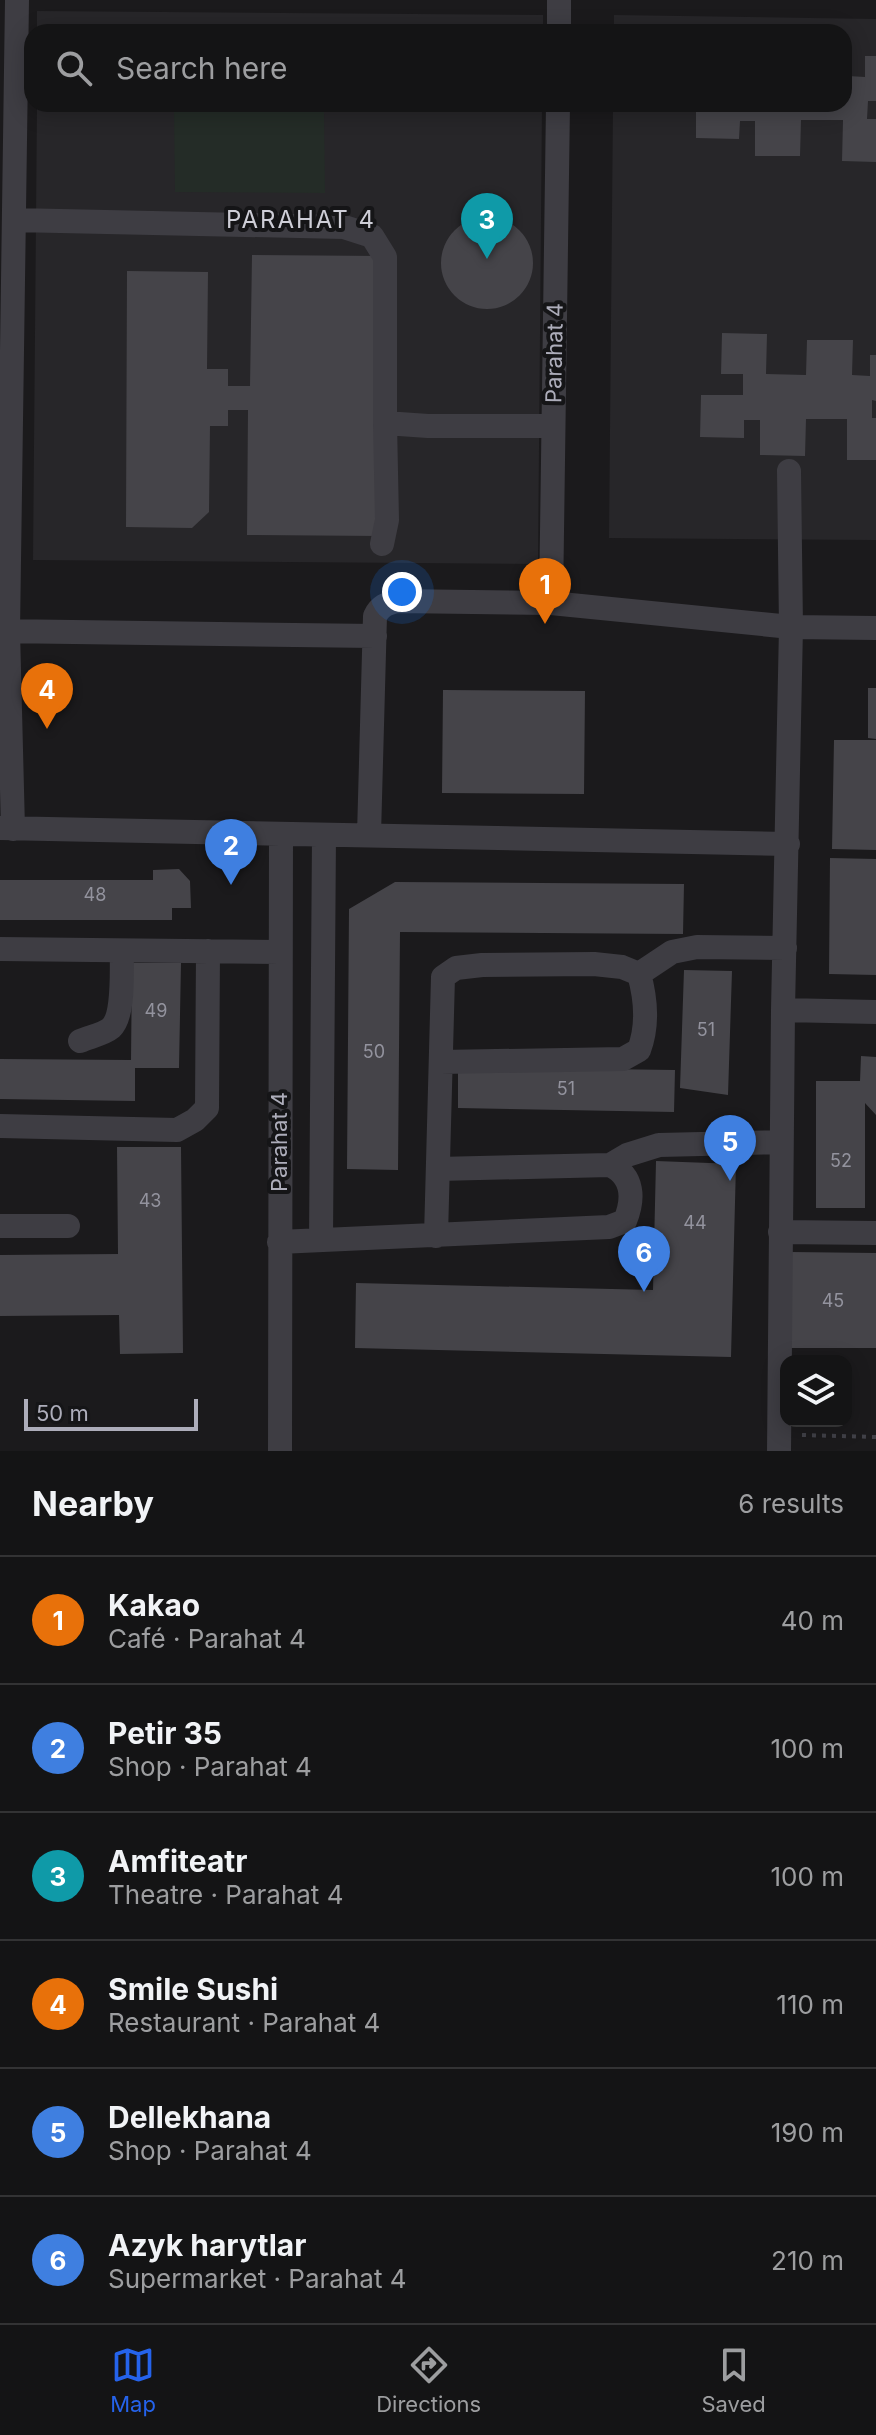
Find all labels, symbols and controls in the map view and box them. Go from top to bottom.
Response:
search box [24,24,852,112]
icon: search [52,46,96,90]
text: Search here [116,50,288,86]
pin: 3 [461,193,513,259]
district label: PARAHAT 4 [226,205,376,234]
street label: Parahat 4 [540,303,568,403]
pin: 1 [519,558,571,624]
your location [382,572,422,612]
pin: 4 [21,663,73,729]
pin: 2 [205,819,257,885]
house number: 48 [84,884,106,905]
house number: 49 [145,1000,167,1021]
house number: 51 [697,1019,715,1040]
house number: 50 [363,1041,385,1062]
house number: 51 [557,1078,575,1099]
street label: Parahat 4 [266,1092,292,1192]
pin: 5 [704,1115,756,1181]
house number: 52 [830,1150,852,1171]
house number: 43 [139,1190,161,1211]
house number: 44 [683,1212,707,1233]
pin: 6 [618,1226,670,1292]
house number: 45 [822,1290,844,1311]
map controls [780,1355,852,1427]
button: layers [780,1355,852,1427]
scale bar [24,1395,198,1431]
text: 50 m [36,1400,89,1426]
text: Nearby [32,1483,154,1524]
text: 6 results [738,1488,844,1519]
text: Kakao [108,1587,200,1623]
text: 1 [52,1605,64,1636]
text: 40 m [781,1605,844,1636]
text: Café · Parahat 4 [108,1623,306,1654]
text: Petir 35 [108,1715,222,1751]
text: 2 [50,1733,66,1764]
text: 100 m [771,1733,844,1764]
text: Shop · Parahat 4 [108,1751,312,1782]
text: Amfiteatr [108,1843,248,1879]
text: 3 [50,1861,66,1892]
text: 100 m [771,1861,844,1892]
text: Theatre · Parahat 4 [108,1879,344,1910]
text: Smile Sushi [108,1971,278,2007]
text: 4 [49,1989,67,2020]
text: 110 m [776,1989,844,2020]
text: Restaurant · Parahat 4 [108,2007,380,2038]
text: Dellekhana [108,2099,271,2135]
text: 5 [50,2117,66,2148]
text: 190 m [771,2117,844,2148]
text: Shop · Parahat 4 [108,2135,312,2166]
text: Azyk harytlar [108,2227,306,2263]
text: 6 [50,2245,66,2276]
text: 210 m [771,2245,844,2276]
text: Supermarket · Parahat 4 [108,2263,407,2294]
tab: Map [110,2343,156,2417]
tab: Directions [376,2343,481,2417]
tab: Saved [701,2343,766,2417]

